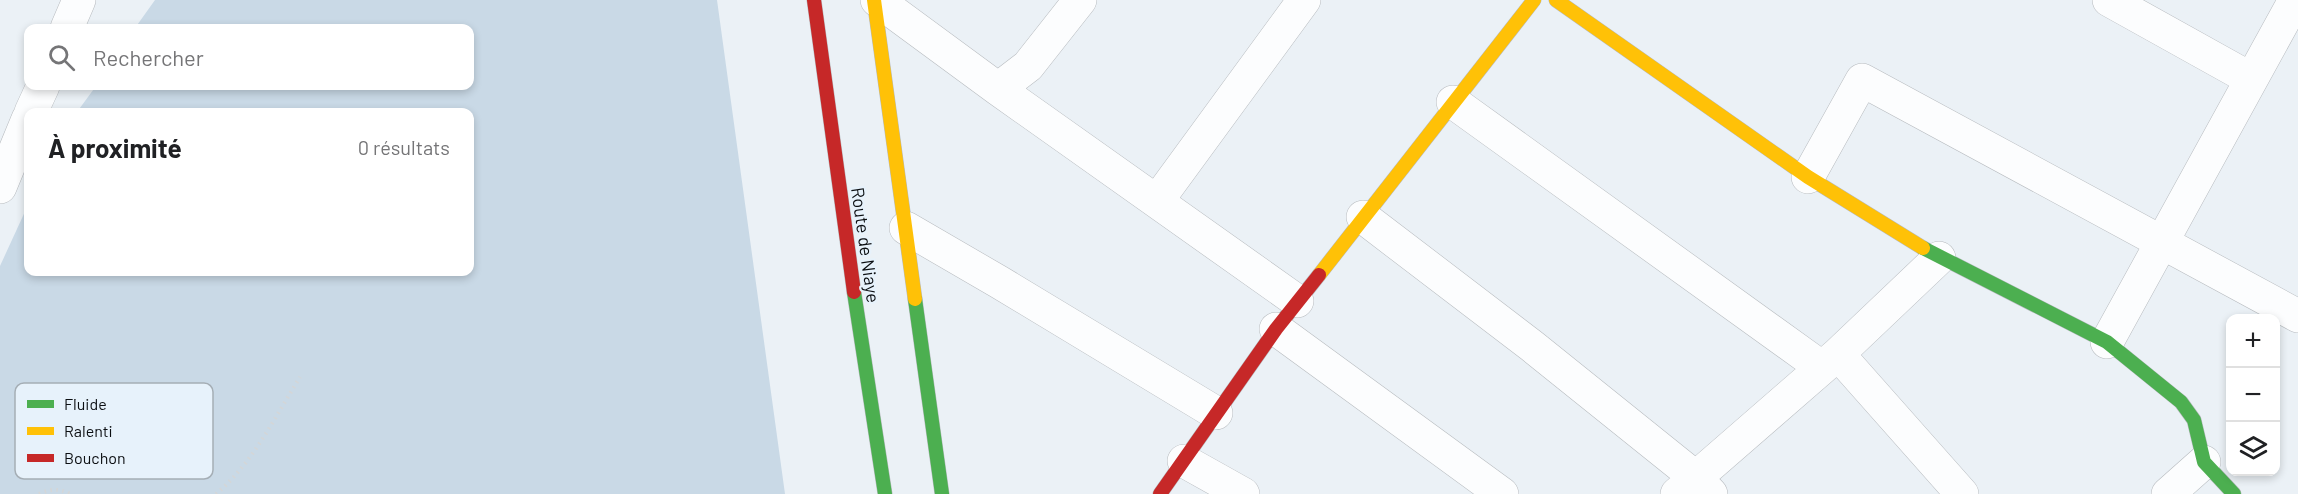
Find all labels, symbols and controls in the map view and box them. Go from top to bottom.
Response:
search box [24,24,474,90]
icon: search [45,41,78,74]
text: Rechercher [93,44,204,70]
text: À proximité [48,132,182,163]
text: 0 résultats [358,135,450,159]
street label: Route de Niaye [847,186,885,304]
map controls [2226,314,2280,476]
button: + [2226,314,2280,368]
button: − [2226,368,2280,422]
legend [15,383,213,479]
text: Fluide [64,394,107,413]
text: Ralenti [64,421,113,440]
button: layers [2226,422,2280,476]
text: Bouchon [64,448,126,467]

